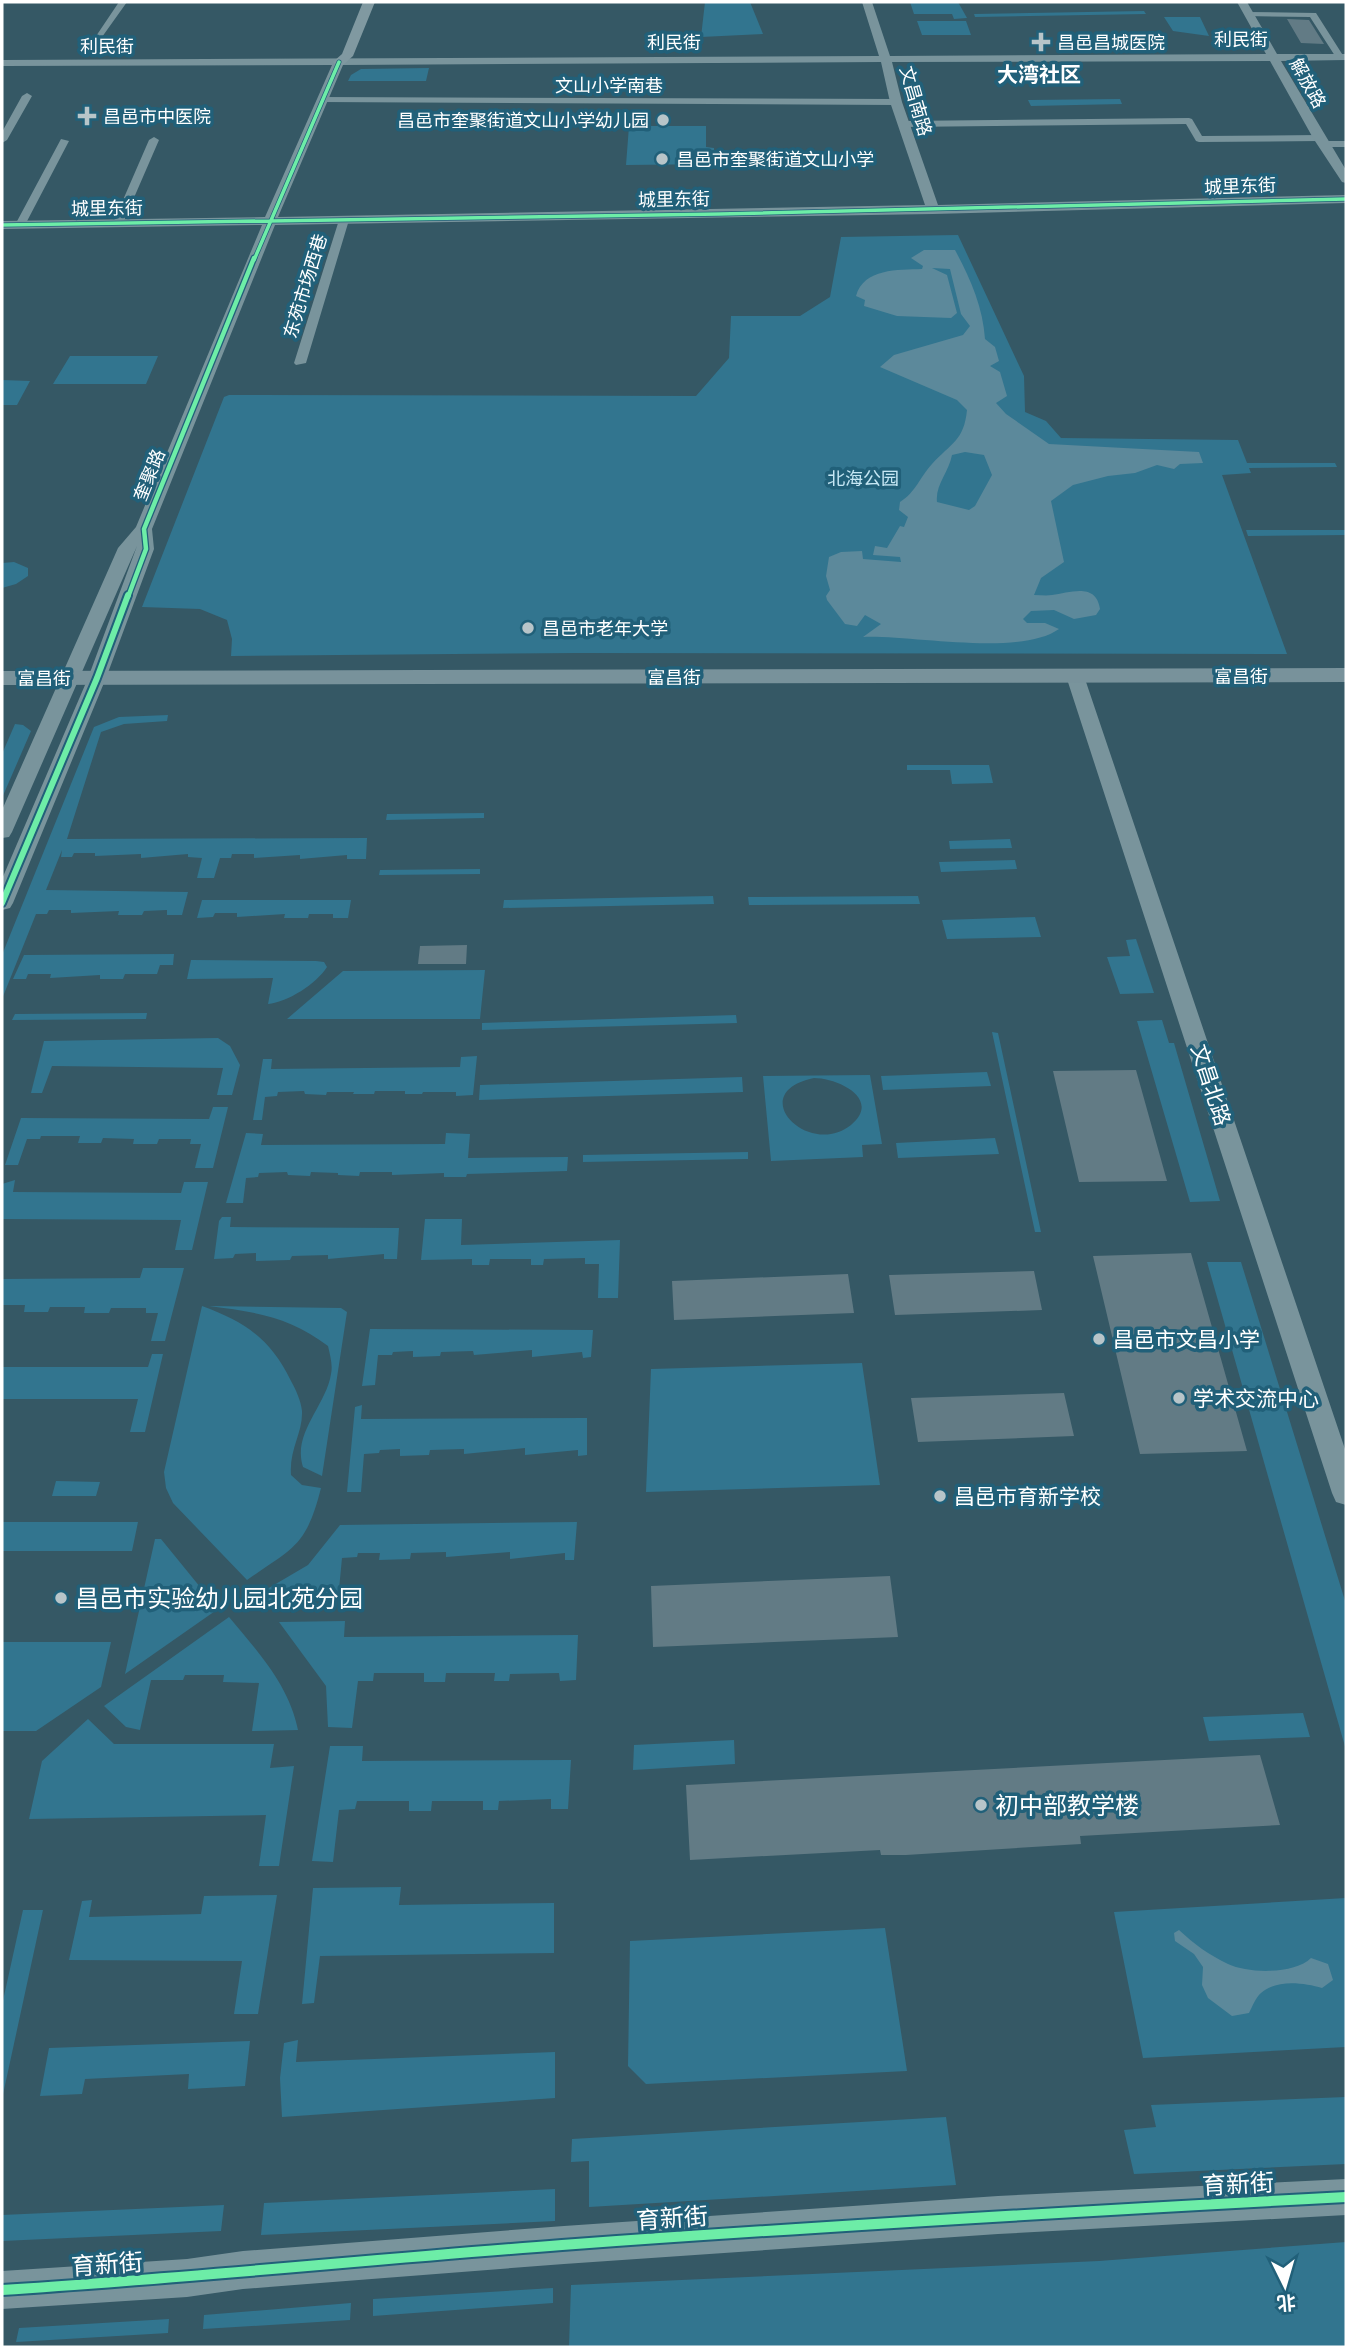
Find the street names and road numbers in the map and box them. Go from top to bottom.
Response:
street label: 利民街 [1214,29,1268,50]
street label: 利民街 [647,32,701,53]
street label: 利民街 [80,36,134,57]
street label: 解放路 [1286,54,1330,112]
street label: 文昌南路 [896,64,936,138]
street label: 文山小学南巷 [555,75,663,96]
street label: 城里东街 [1204,174,1276,198]
street label: 城里东街 [638,188,710,210]
street label: 城里东街 [71,197,143,219]
street label: 东苑市场西巷 [279,231,331,341]
street label: 奎聚路 [129,446,169,504]
street label: 富昌街 [1214,666,1268,687]
street label: 富昌街 [647,667,701,688]
street label: 富昌街 [17,668,71,689]
street label: 文昌北路 [1186,1041,1236,1129]
street label: 育新街 [1201,2168,1275,2200]
street label: 育新街 [635,2201,709,2235]
street label: 育新街 [70,2247,144,2281]

